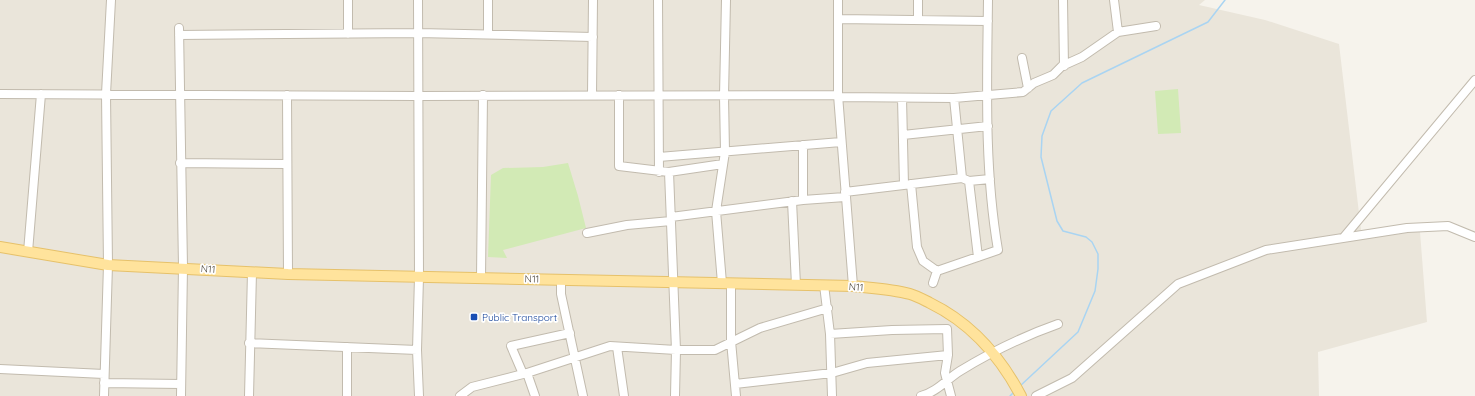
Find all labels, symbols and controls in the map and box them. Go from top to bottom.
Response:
street label: N11 [200,262,216,276]
street label: N11 [525,272,539,286]
street label: N11 [848,280,864,294]
place label: Public Transport [482,311,558,324]
marker: Public Transport [469,312,479,322]

